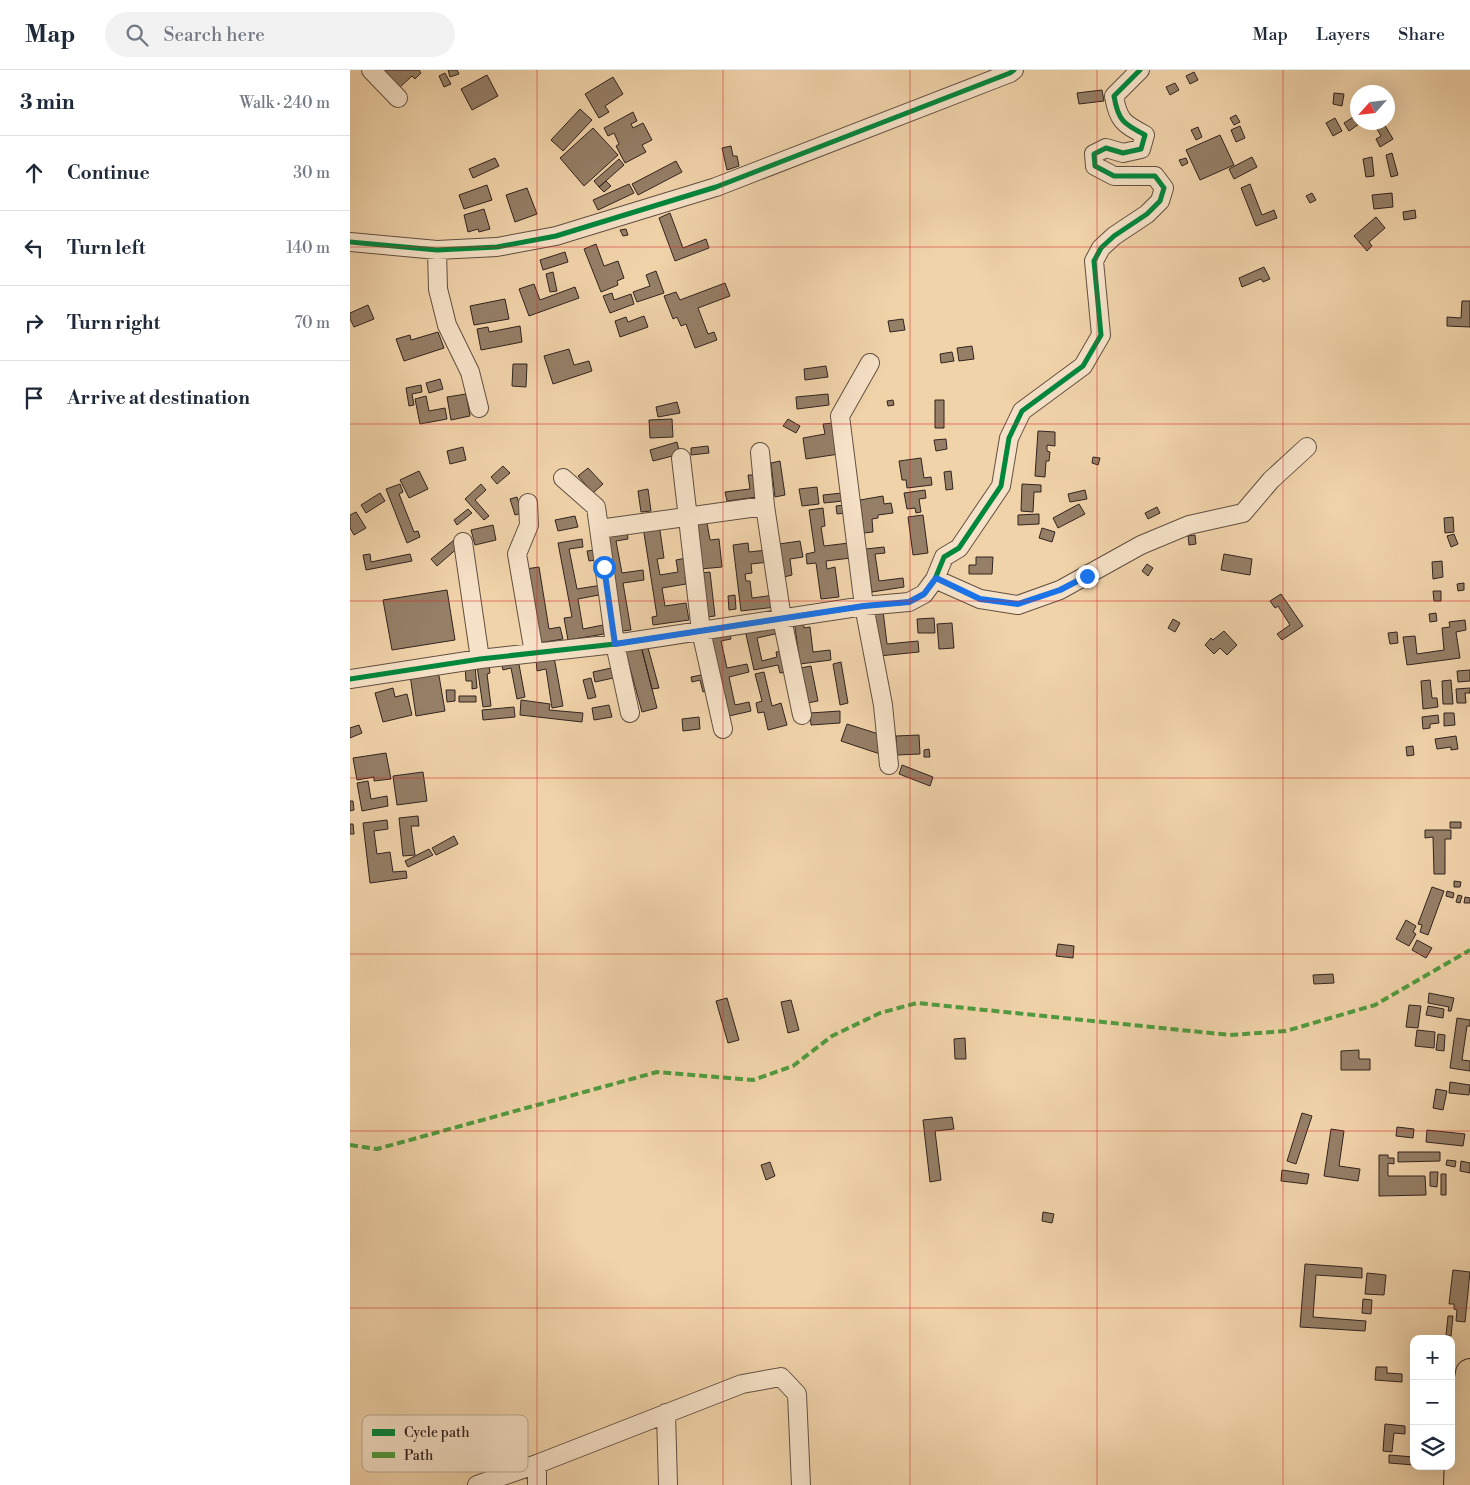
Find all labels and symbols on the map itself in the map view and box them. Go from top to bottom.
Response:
north arrow [1350,85,1395,130]
route start [593,556,616,579]
route end [1076,565,1099,588]
legend [362,1415,528,1472]
text: Cycle path [404,1424,470,1442]
text: Path [404,1447,434,1465]

